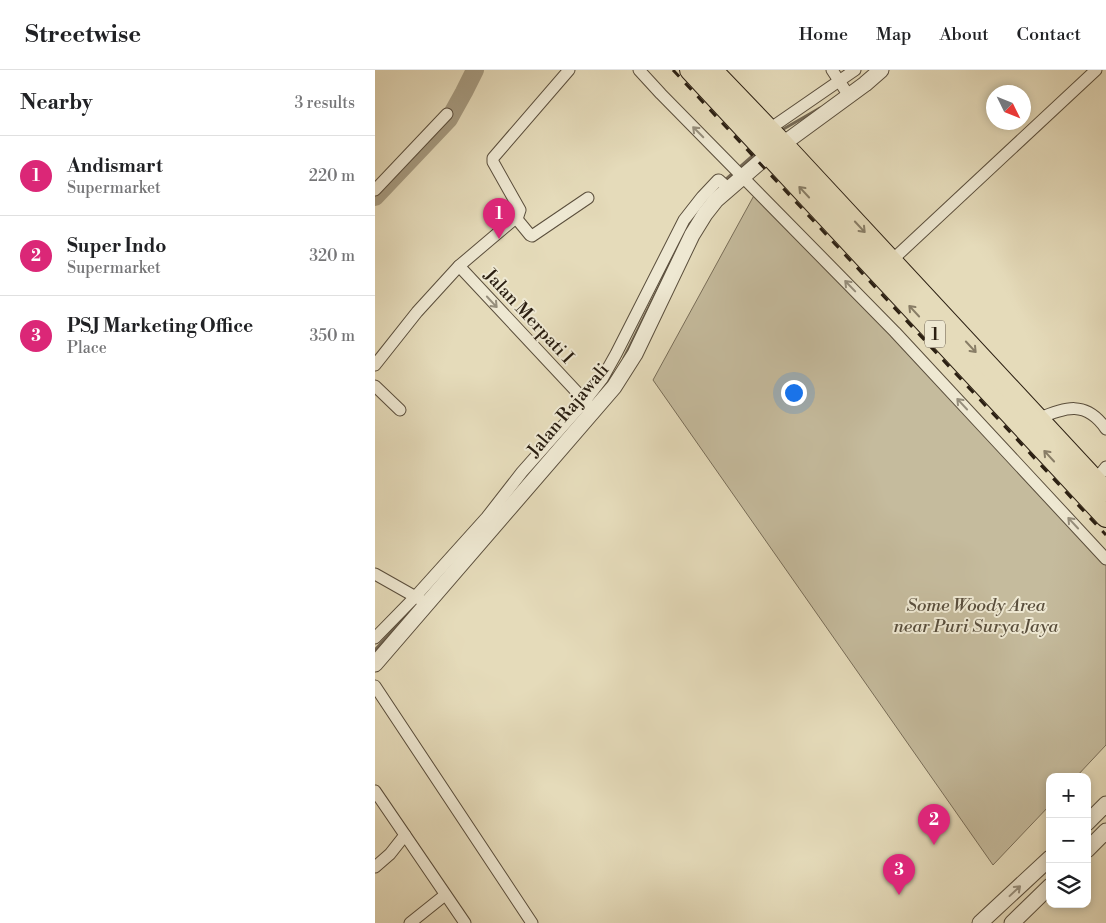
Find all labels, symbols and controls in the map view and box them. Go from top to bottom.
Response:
text: Streetwise [25,20,141,50]
text: Home [799,23,848,46]
text: Map [876,23,912,46]
text: About [940,23,989,46]
text: Contact [1017,23,1081,46]
north arrow [986,85,1031,130]
text: Nearby [20,90,93,116]
text: 3 results [294,93,355,113]
one-way arrow [692,125,704,138]
text: Andismart [67,154,163,178]
text: 1 [32,166,40,186]
text: 220 m [309,166,355,186]
text: Supermarket [67,178,161,198]
one-way arrow [798,186,810,199]
pin: 1 [483,198,515,239]
one-way arrow [854,221,866,234]
text: Super Indo [67,234,167,258]
text: 2 [31,246,41,266]
text: 320 m [309,246,355,266]
text: Supermarket [67,258,161,278]
street label: Jalan Merpati I [478,263,579,369]
one-way arrow [844,280,856,292]
one-way arrow [486,295,498,308]
one-way arrow [908,305,920,318]
text: PSJ Marketing Office [67,314,253,338]
road number: 1 [925,320,945,348]
text: 3 [31,326,41,346]
text: 350 m [309,326,355,346]
text: Place [67,338,107,358]
one-way arrow [965,340,977,353]
street label: Jalan Rajawali [522,359,614,463]
your location [781,380,807,406]
one-way arrow [956,397,968,410]
one-way arrow [1043,449,1055,462]
one-way arrow [1067,516,1079,529]
park label: Some Woody Area near Puri Surya Jaya [894,594,1059,638]
map controls [1046,773,1091,908]
button: + [1046,773,1091,818]
pin: 2 [918,804,950,845]
button: − [1046,818,1091,863]
pin: 3 [883,854,915,895]
button: layers [1046,863,1091,908]
one-way arrow [1009,885,1021,897]

